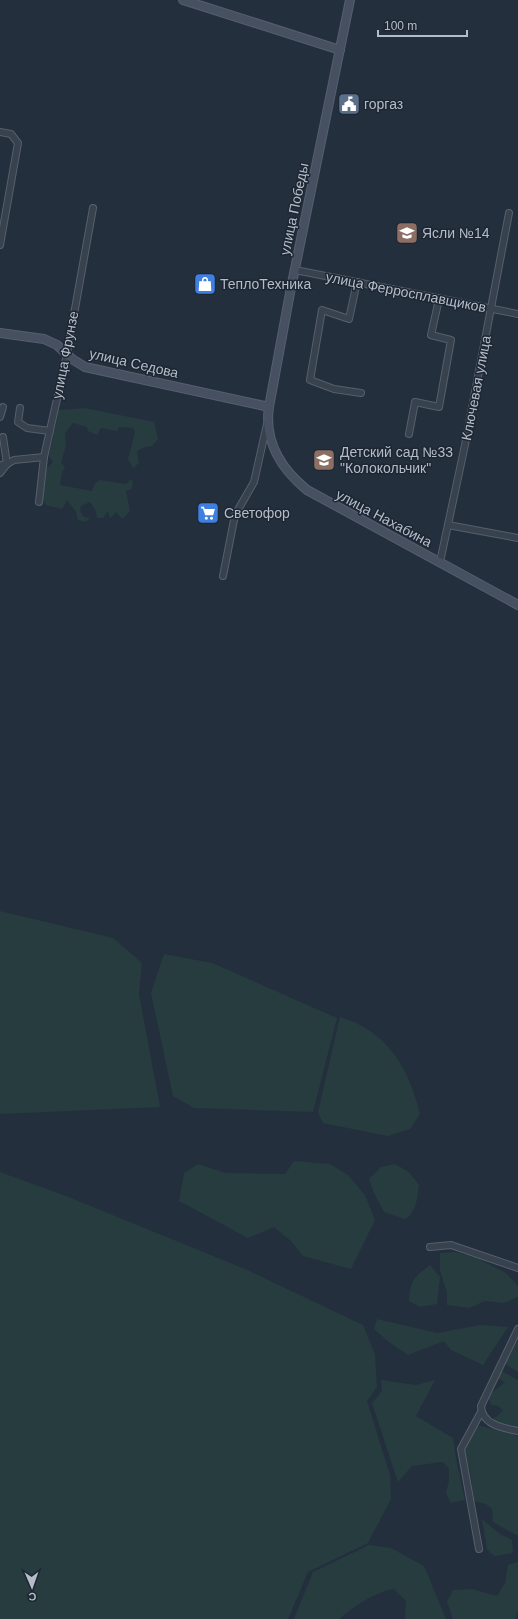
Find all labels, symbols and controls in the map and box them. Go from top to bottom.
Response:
scale bar [378,12,467,38]
text: 100 m [384,19,417,33]
public building icon: горгаз [336,91,362,117]
place label: горгаз [364,96,403,112]
street label: улица Победы [276,161,312,257]
school or university icon: Ясли №14 [394,220,420,246]
place label: Ясли №14 [422,225,490,241]
street label: улица Ферросплавщиков [324,269,488,315]
shop icon: ТеплоТехника [192,271,218,297]
place label: ТеплоТехника [220,276,311,292]
street label: улица Фрунзе [49,309,81,400]
street label: Ключевая улица [458,334,494,442]
street label: улица Седова [88,345,180,381]
place label: Детский сад №33 "Колокольчик" [340,444,453,476]
school or university icon: Детский сад №33 "Колокольчик" [311,447,337,473]
street label: улица Нахабина [333,486,435,550]
supermarket icon: Светофор [195,500,221,526]
place label: Светофор [224,505,290,521]
north arrow [12,1567,52,1607]
text: С [28,1591,37,1603]

